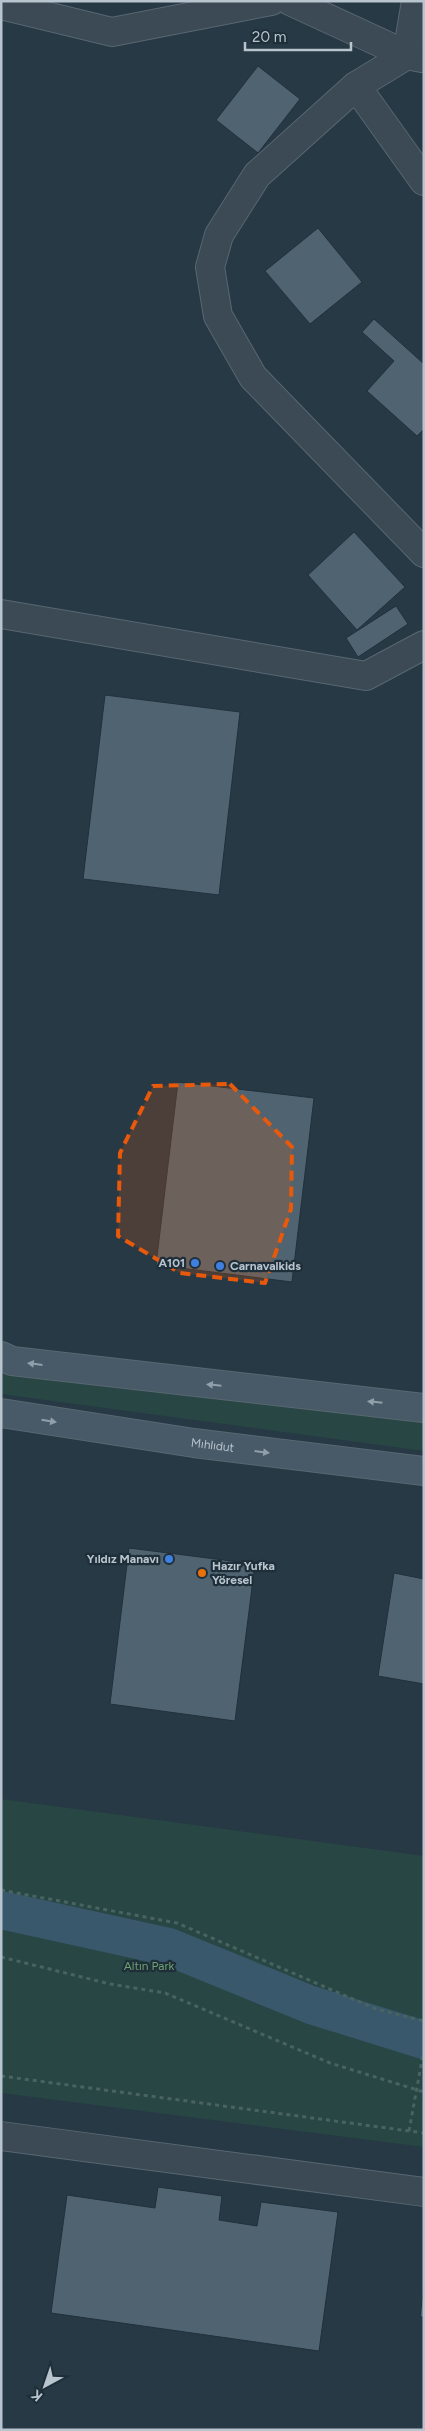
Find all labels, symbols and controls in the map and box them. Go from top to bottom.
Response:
scale bar [245,20,351,52]
text: 20 m [252,28,286,46]
place label: A101 [159,1256,185,1270]
marker: A101 [189,1257,201,1269]
place label: Carnavalkids [230,1259,301,1273]
marker: Carnavalkids [214,1260,226,1272]
one-way arrow [27,1359,43,1367]
one-way arrow [205,1381,221,1389]
one-way arrow [367,1398,383,1406]
one-way arrow [42,1417,58,1425]
street label: Mıhlıdut [190,1436,235,1455]
one-way arrow [254,1448,270,1456]
place label: Yıldız Manavı [87,1552,159,1566]
marker: Yıldız Manavı [163,1553,175,1565]
place label: Hazır Yufka Yöresel [212,1559,275,1587]
marker: Hazır Yufka Yöresel [196,1567,208,1579]
park label: Altın Park [124,1959,174,1973]
north arrow [20,2361,70,2411]
text: K [27,2386,46,2405]

